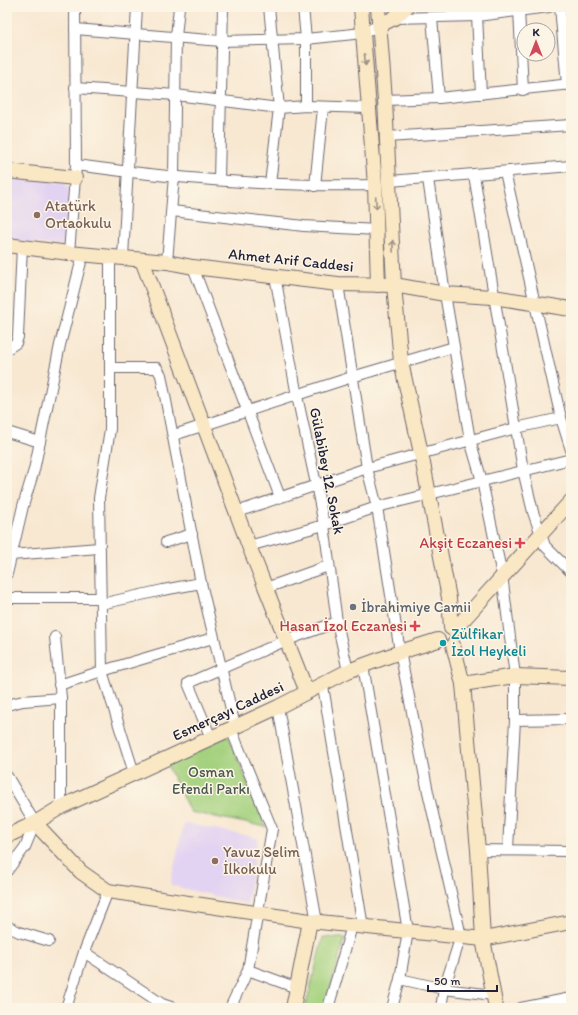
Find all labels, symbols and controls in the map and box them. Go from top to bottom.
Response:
north arrow [516,22,556,62]
text: K [532,26,540,39]
one-way arrow [362,53,369,66]
one-way arrow [372,196,380,209]
place label: Atatürk Ortaokulu [45,197,112,232]
marker: Atatürk Ortaokulu [32,210,42,220]
one-way arrow [389,240,396,253]
street label: Ahmet Arif Caddesi [227,244,355,276]
street label: Gülabibey 12. Sokak [306,406,348,536]
place label: Akşit Eczanesi [420,534,512,552]
marker: Akşit Eczanesi [515,538,525,548]
place label: İbrahimiye Camii [361,598,471,616]
marker: İbrahimiye Camii [348,602,358,612]
place label: Hasan İzol Eczanesi [280,617,407,635]
marker: Hasan İzol Eczanesi [410,621,420,631]
place label: Zülfikar İzol Heykeli [451,625,526,660]
marker: Zülfikar İzol Heykeli [438,638,448,648]
street label: Esmerçayı Caddesi [170,677,286,745]
park label: Osman Efendi Parkı [172,763,250,798]
place label: Yavuz Selim İlkokulu [223,843,300,878]
marker: Yavuz Selim İlkokulu [210,856,220,866]
scale bar [428,967,497,993]
text: 50 m [434,974,460,988]

